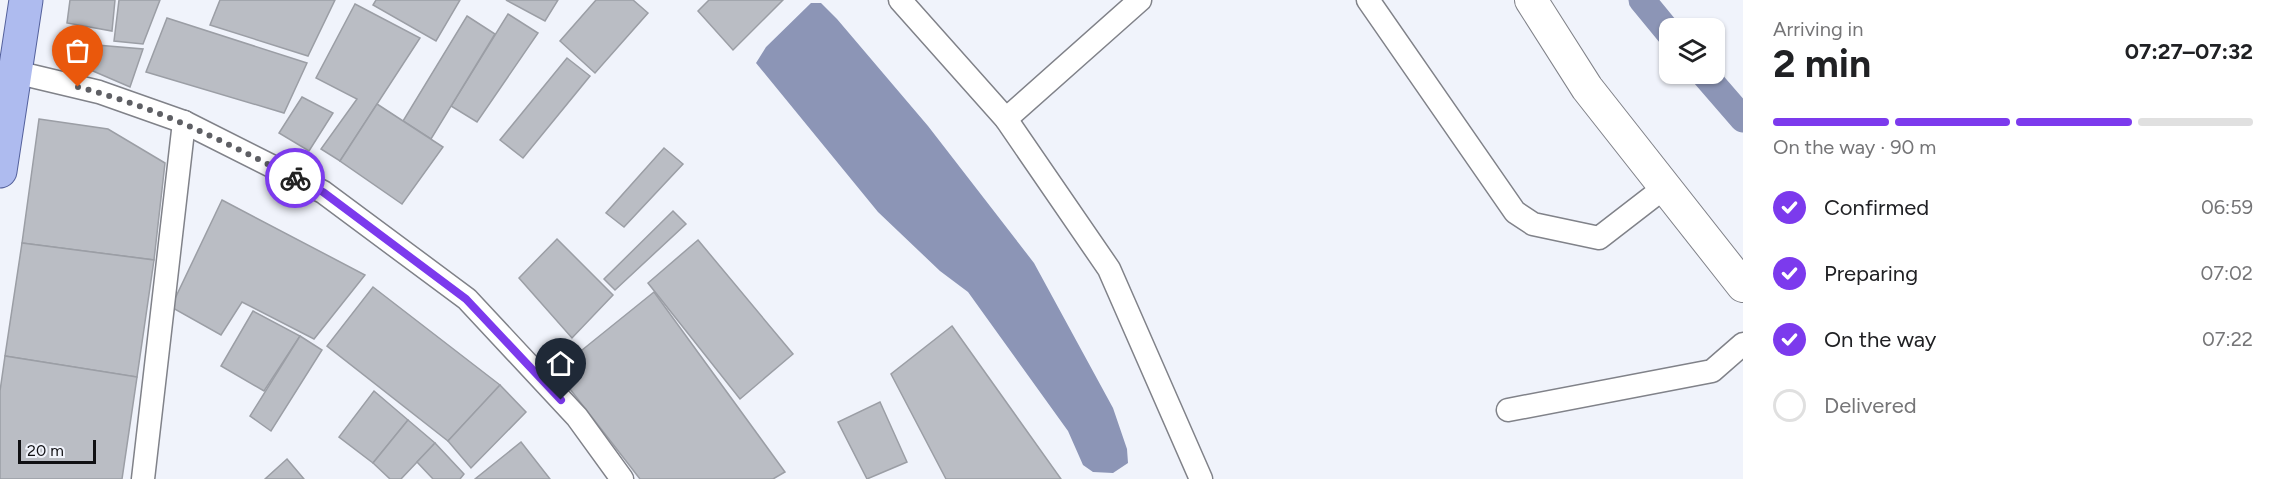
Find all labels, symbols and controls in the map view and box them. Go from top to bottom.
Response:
text: Arriving in [1773,17,1863,41]
map controls [1659,18,1725,84]
button: layers [1659,18,1725,84]
pin [52,25,103,87]
icon: bag [61,34,94,67]
text: 07:27–07:32 [2125,38,2253,65]
text: 2 min [1773,40,1871,87]
text: On the way · 90 m [1773,135,1936,159]
courier [265,148,325,208]
icon: bike [279,162,312,195]
icon: check [1773,191,1806,224]
text: Confirmed [1824,194,1929,221]
text: 06:59 [2201,195,2253,219]
icon: check [1773,257,1806,290]
text: Preparing [1824,260,1918,287]
text: 07:02 [2200,261,2253,285]
icon: check [1773,323,1806,356]
text: On the way [1824,326,1936,353]
text: 07:22 [2202,327,2253,351]
pin [535,338,586,400]
icon: home [544,347,577,380]
text: Delivered [1824,392,1917,419]
scale bar [18,437,96,464]
text: 20 m [27,441,64,460]

